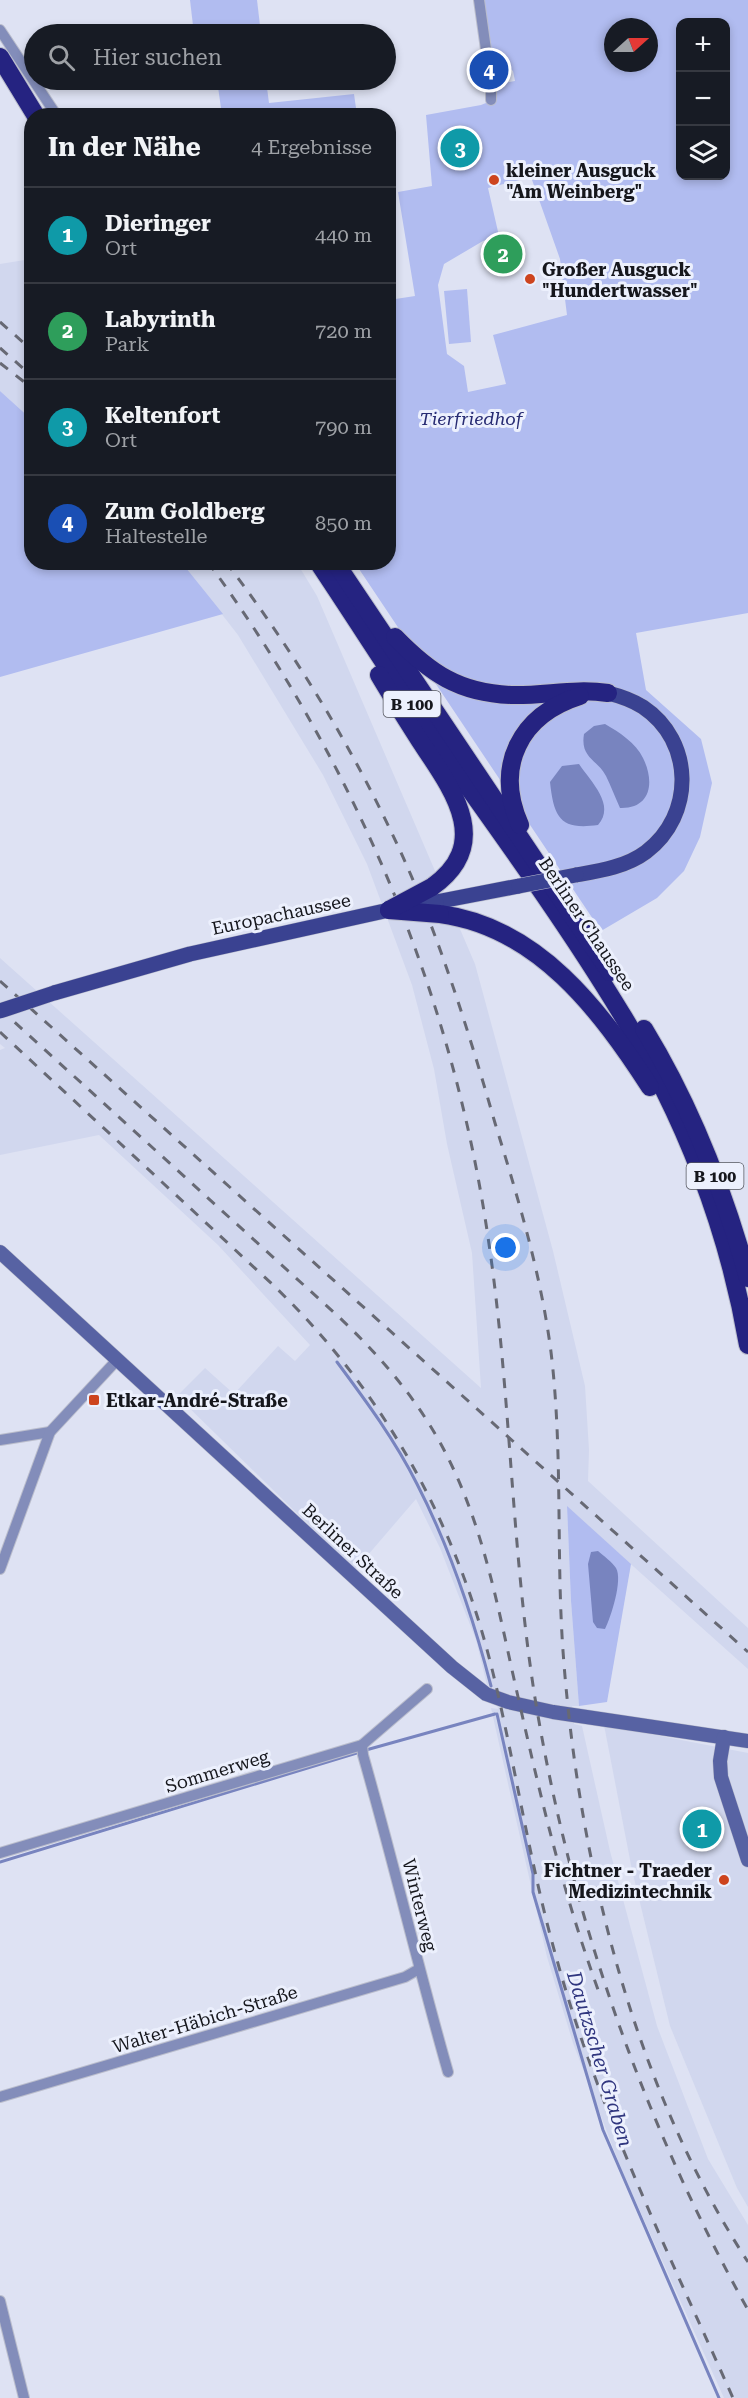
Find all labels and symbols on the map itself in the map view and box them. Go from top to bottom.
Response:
north arrow [604,18,658,72]
pin: 4 [470,48,508,92]
pin: 3 [440,126,480,170]
place label: kleiner Ausguck "Am Weinberg" [506,160,656,202]
marker: kleiner Ausguck "Am Weinberg" [487,173,501,187]
pin: 2 [484,232,522,276]
place label: Großer Ausguck "Hundertwasser" [542,259,698,301]
marker: Großer Ausguck "Hundertwasser" [523,272,537,286]
park label: Tierfriedhof [419,408,525,429]
road number: B 100 [384,691,440,717]
street label: Berliner Chaussee [535,853,639,995]
street label: Europachaussee [210,889,352,939]
road number: B 100 [686,1163,744,1189]
your location [491,1233,520,1262]
place label: Etkar-André-Straße [106,1390,288,1411]
marker: Etkar-André-Straße [87,1393,101,1407]
street label: Berliner Straße [298,1499,408,1603]
street label: Sommerweg [162,1745,272,1797]
pin: 1 [682,1806,722,1852]
street label: Winterweg [398,1857,442,1954]
place label: Fichtner - Traeder Medizintechnik [544,1860,713,1902]
marker: Fichtner - Traeder Medizintechnik [717,1873,731,1887]
water label: Dautzscher Graben [562,1967,638,2150]
street label: Walter-Häbich-Straße [110,1981,300,2057]

